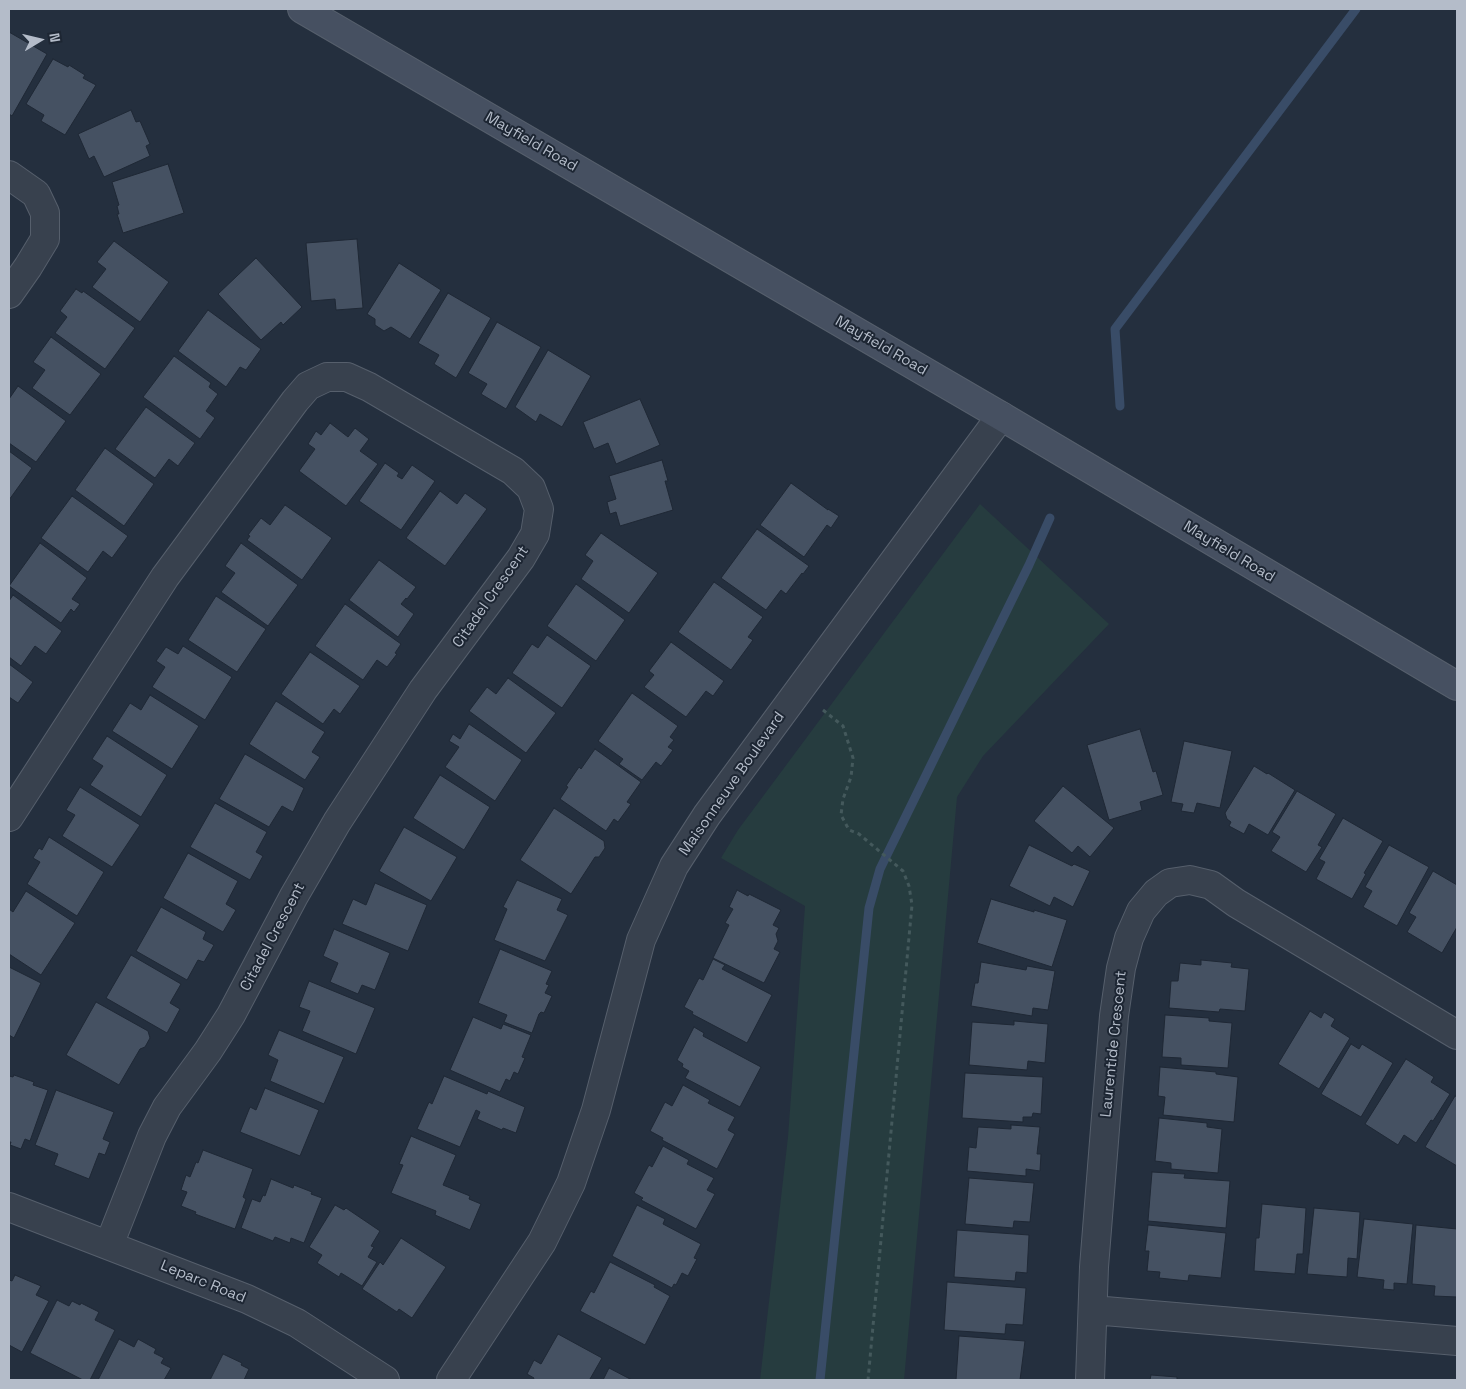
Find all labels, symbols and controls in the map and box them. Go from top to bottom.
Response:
north arrow [15,15,65,65]
text: N [45,32,64,44]
street label: Mayfield Road [482,108,580,176]
street label: Mayfield Road [832,312,930,380]
street label: Mayfield Road [1180,518,1278,586]
street label: Citadel Crescent [449,543,533,651]
street label: Maisonneuve Boulevard [675,709,789,859]
street label: Citadel Crescent [237,880,309,994]
street label: Laurentide Crescent [1097,970,1131,1118]
street label: Leparc Road [158,1257,248,1307]

